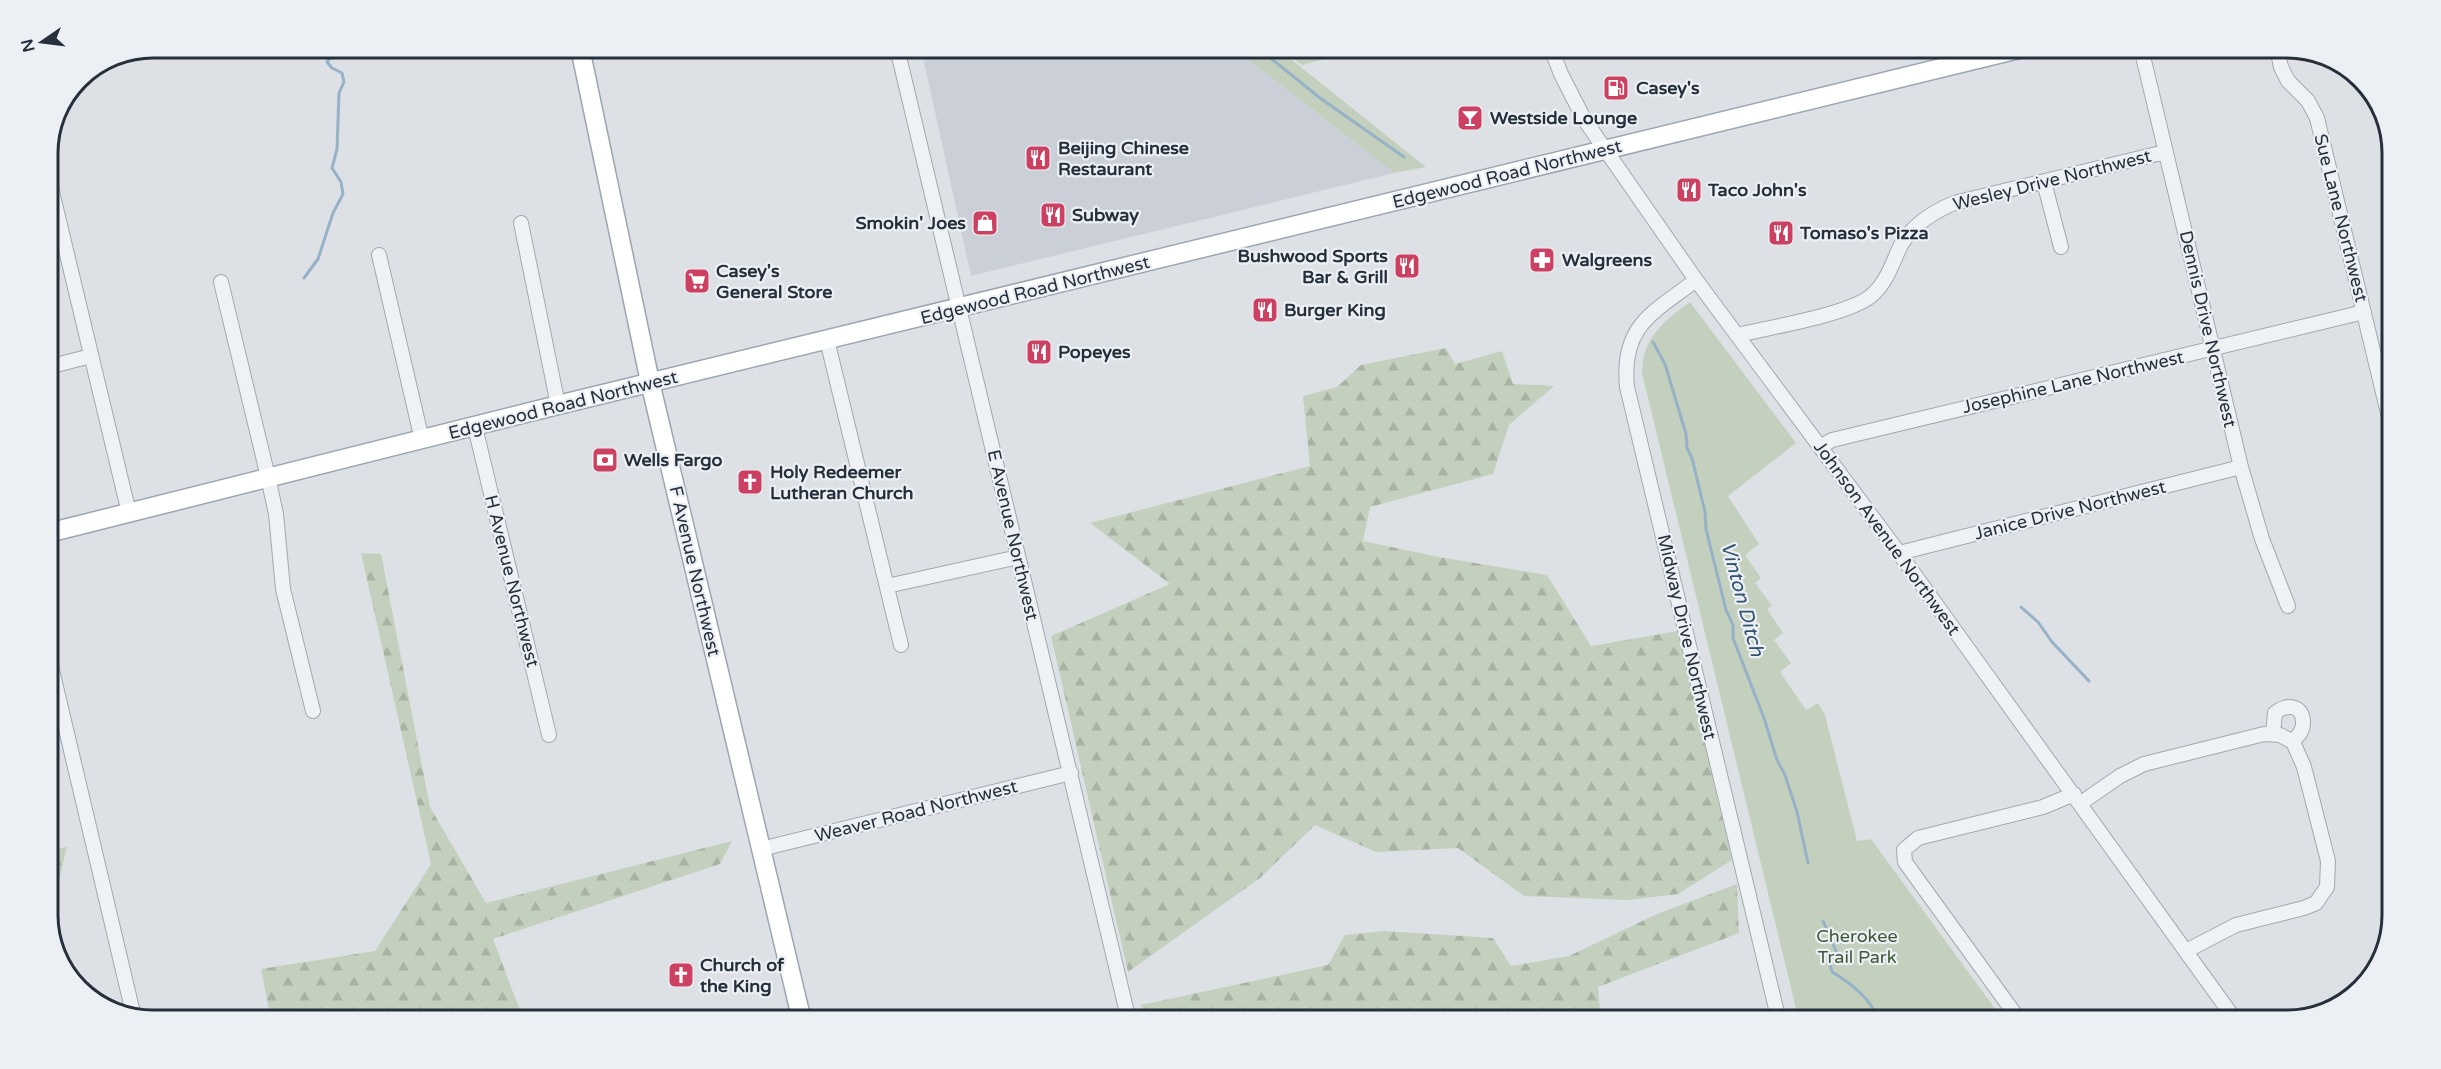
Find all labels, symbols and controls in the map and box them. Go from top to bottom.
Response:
north arrow [12,12,72,72]
text: N [17,37,40,54]
fuel station icon: Casey's [1601,73,1631,103]
place label: Casey's [1636,77,1700,99]
bar icon: Westside Lounge [1455,103,1485,133]
place label: Westside Lounge [1490,107,1637,129]
street label: Sue Lane Northwest [2309,132,2373,304]
street label: Edgewood Road Northwest [1390,135,1624,213]
place label: Beijing Chinese Restaurant [1058,137,1189,180]
restaurant icon: Beijing Chinese Restaurant [1023,143,1053,173]
street label: Wesley Drive Northwest [1951,145,2154,215]
restaurant icon: Taco John's [1674,175,1704,205]
place label: Taco John's [1707,179,1807,201]
restaurant icon: Subway [1038,200,1068,230]
place label: Subway [1072,204,1139,226]
shop icon: Smokin' Joes [970,208,1000,238]
place label: Smokin' Joes [855,212,966,234]
restaurant icon: Tomaso's Pizza [1766,218,1796,248]
place label: Tomaso's Pizza [1799,222,1929,244]
street label: Dennis Drive Northwest [2175,228,2241,430]
place label: Bushwood Sports Bar & Grill [1238,245,1388,288]
pharmacy icon: Walgreens [1527,245,1557,275]
place label: Walgreens [1562,249,1652,271]
street label: Edgewood Road Northwest [918,251,1152,329]
restaurant icon: Bushwood Sports Bar & Grill [1392,251,1422,281]
place label: Casey's General Store [716,260,832,303]
supermarket icon: Casey's General Store [682,266,712,296]
restaurant icon: Burger King [1250,295,1280,325]
place label: Burger King [1284,299,1386,321]
restaurant icon: Popeyes [1024,337,1054,367]
place label: Popeyes [1058,341,1131,363]
street label: Josephine Lane Northwest [1960,346,2186,418]
street label: Edgewood Road Northwest [446,366,680,444]
street label: Johnson Avenue Northwest [1809,436,1965,640]
bank icon: Wells Fargo [590,445,620,475]
street label: E Avenue Northwest [983,447,1043,623]
place label: Wells Fargo [624,449,723,471]
place label: Holy Redeemer Lutheran Church [770,461,914,504]
church icon: Holy Redeemer Lutheran Church [735,467,765,497]
street label: Janice Drive Northwest [1972,475,2168,544]
street label: F Avenue Northwest [665,484,725,658]
street label: H Avenue Northwest [480,493,544,670]
street label: Midway Drive Northwest [1653,532,1721,742]
water label: Vinton Ditch [1715,539,1769,660]
street label: Weaver Road Northwest [812,775,1020,847]
park label: Cherokee Trail Park [1816,925,1898,968]
place label: Church of the King [700,954,785,997]
church icon: Church of the King [666,960,696,990]

